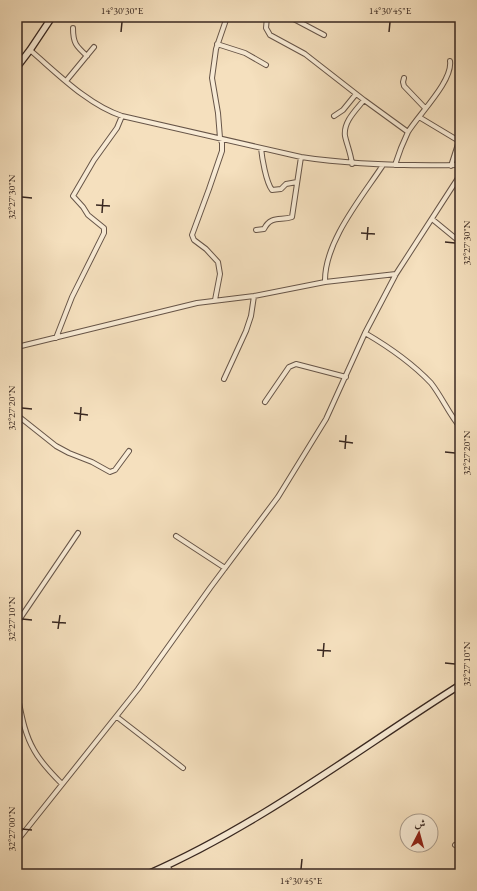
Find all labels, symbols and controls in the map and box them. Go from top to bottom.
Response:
text: 14°30'30"E [101,4,144,17]
text: 14°30'45"E [369,4,412,17]
text: 32°27'30"N [5,174,18,219]
text: 32°27'30"N [460,220,473,265]
text: 32°27'20"N [5,385,18,430]
text: 32°27'20"N [460,430,473,475]
text: 32°27'10"N [5,596,18,641]
text: 32°27'10"N [460,641,473,686]
text: 32°27'00"N [5,806,18,851]
north arrow [399,813,439,853]
text: ش [414,816,426,831]
text: 14°30'45"E [280,874,323,887]

